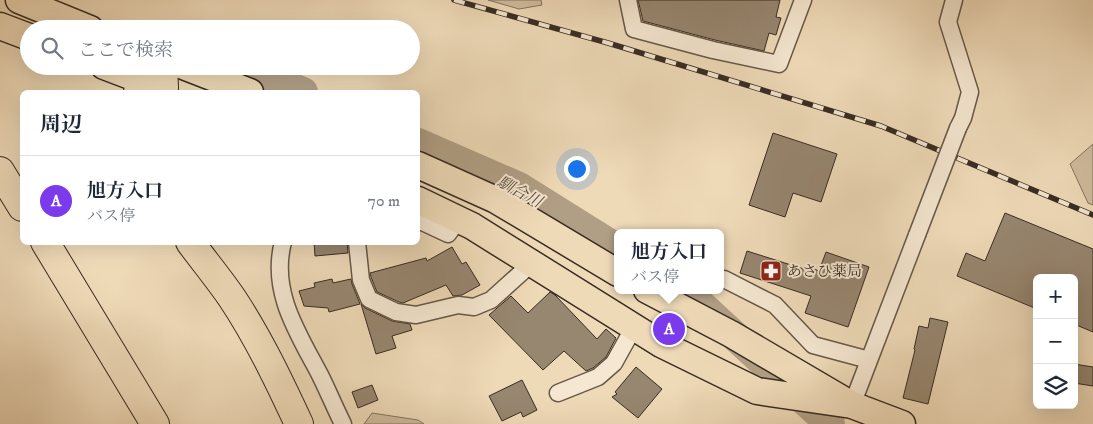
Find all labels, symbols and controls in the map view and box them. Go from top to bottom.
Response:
search box [20,20,420,75]
icon: search [38,34,66,62]
text: ここで検索 [78,39,173,62]
text: 周辺 [40,112,82,138]
your location [564,156,590,182]
water label: 馴合川 [494,172,547,213]
text: 旭方入口 [87,180,163,203]
text: A [51,191,61,211]
text: 70 m [368,191,400,211]
text: バス停 [87,206,135,226]
popup [614,229,724,294]
text: 旭方入口 [631,241,707,264]
pharmacy icon: あさひ薬局 [759,259,783,283]
place label: あさひ薬局 [787,262,862,281]
text: バス停 [631,267,679,287]
map controls [1033,274,1078,409]
button: + [1033,274,1078,319]
pin: A [653,310,685,348]
button: − [1033,319,1078,364]
button: layers [1033,364,1078,409]

